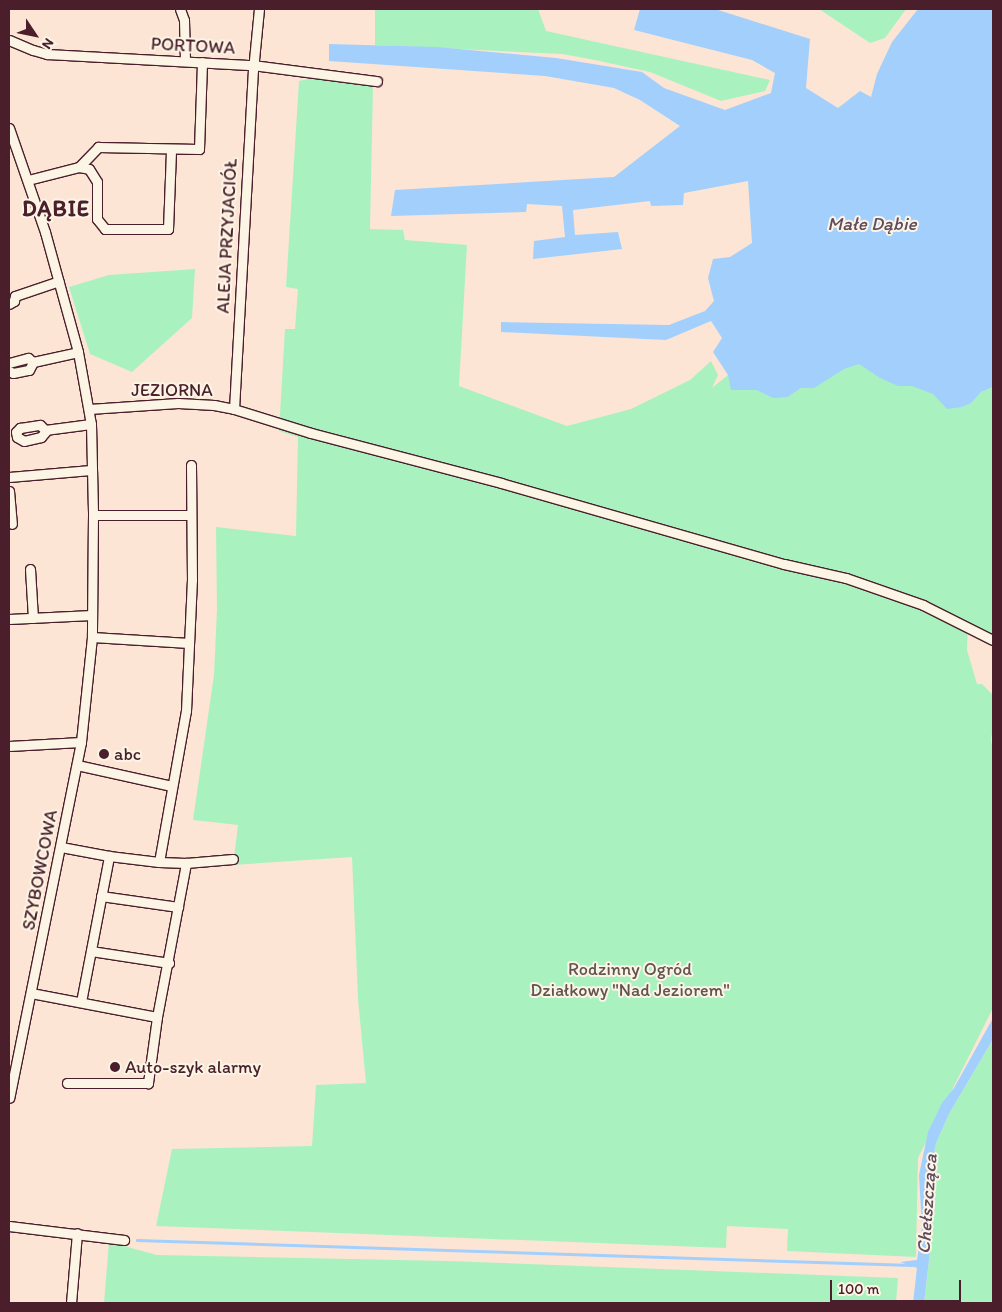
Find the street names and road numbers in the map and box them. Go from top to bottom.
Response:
street label: PORTOWA [150,33,236,59]
street label: ALEJA PRZYJACIÓŁ [212,158,242,314]
street label: JEZIORNA [131,379,213,401]
street label: SZYBOWCOWA [18,808,62,932]

